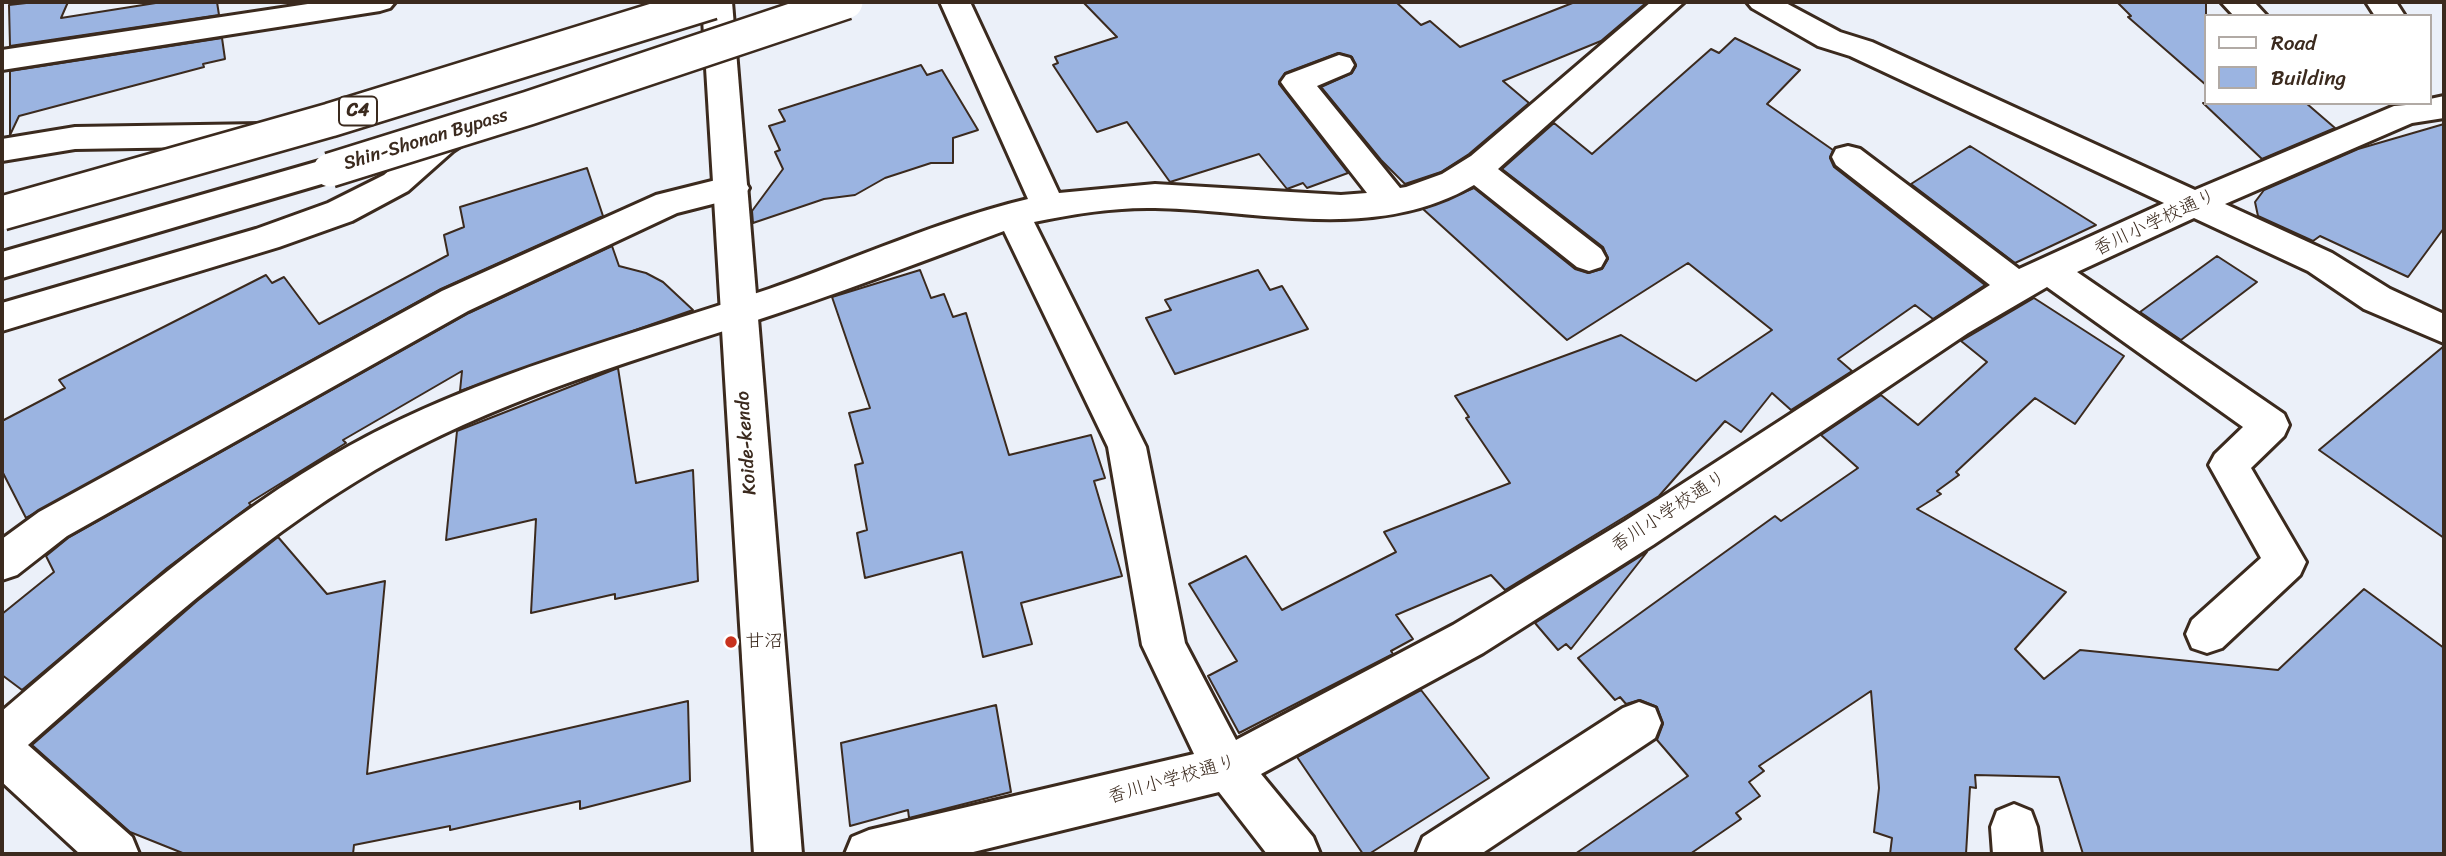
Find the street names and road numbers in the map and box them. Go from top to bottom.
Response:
road number: C4 [339,96,377,126]
street label: Shin-Shonan Bypass [341,104,511,176]
street label: 香川小学校通り [2090,185,2220,261]
street label: Koide-kendo [732,390,762,496]
street label: 香川小学校通り [1607,466,1731,558]
street label: 香川小学校通り [1105,751,1239,809]

